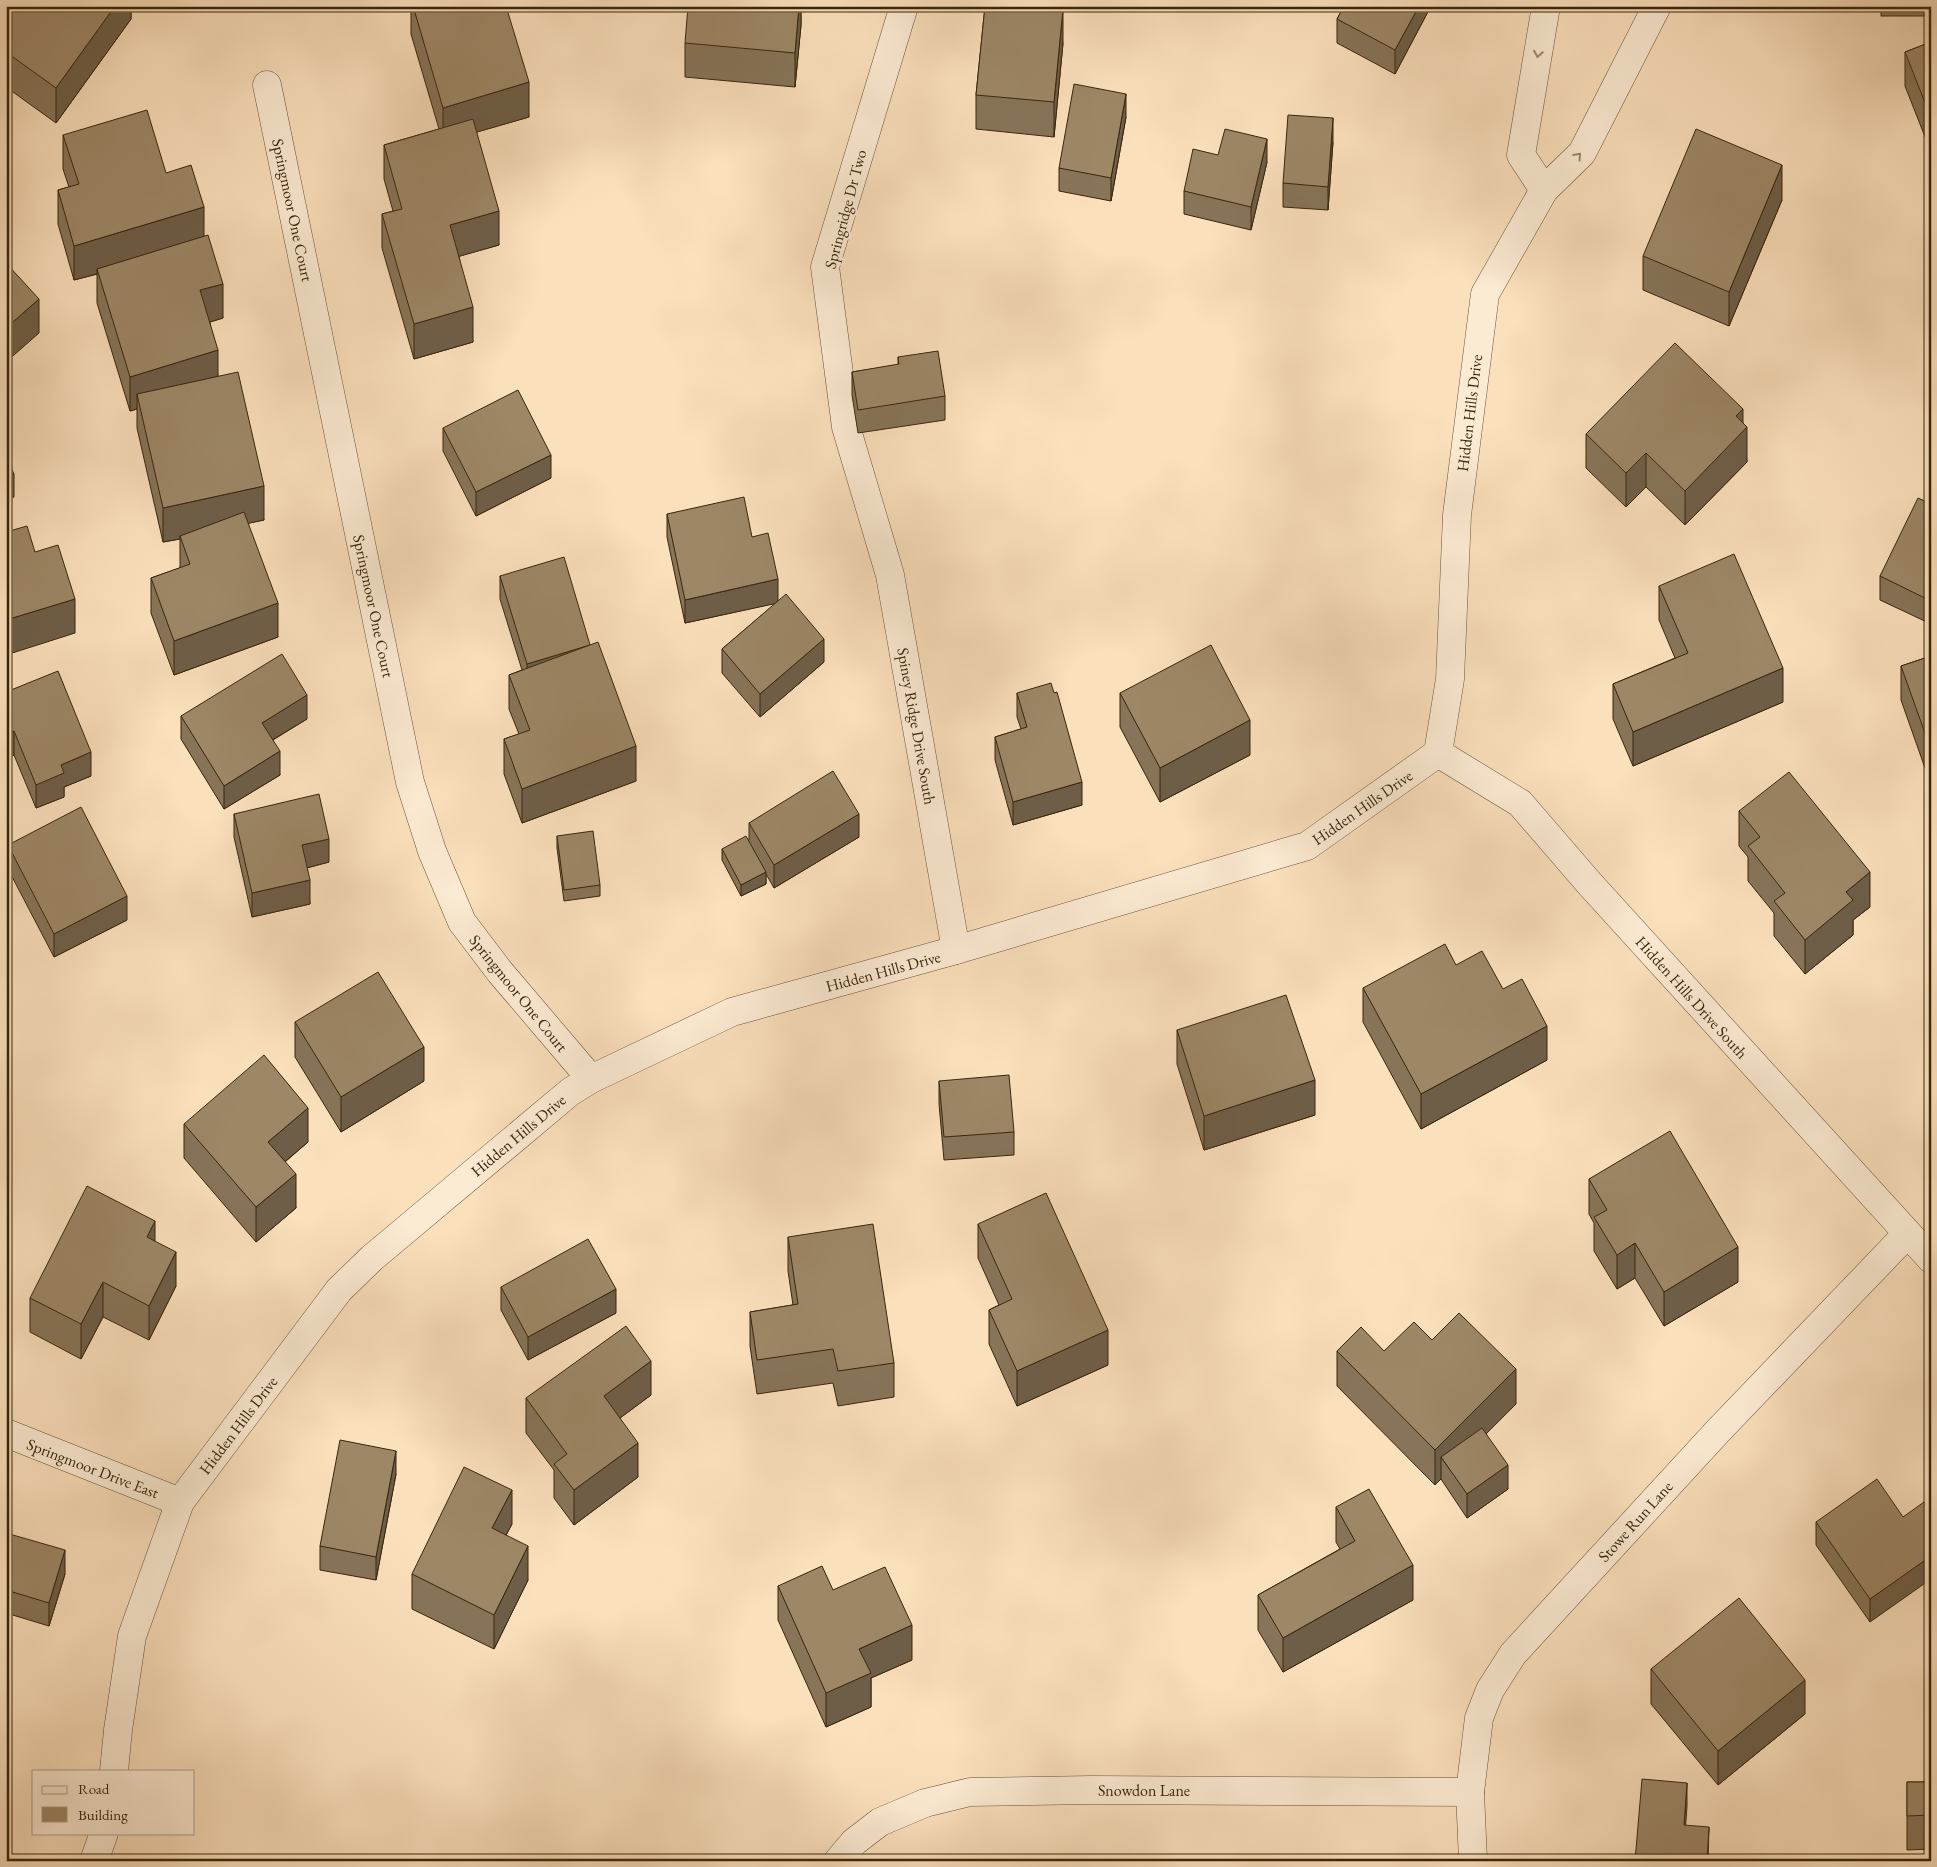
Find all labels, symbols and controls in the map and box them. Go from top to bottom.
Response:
one-way arrow [1533,51,1544,59]
street label: Springmoor One Court [267,137,318,283]
street label: Springridge Dr Two [820,147,871,271]
one-way arrow [1572,152,1581,161]
street label: Hidden Hills Drive [1452,353,1487,473]
street label: Springmoor One Court [348,533,399,679]
street label: Spiney Ridge Drive South [892,646,941,806]
street label: Hidden Hills Drive [1308,765,1417,850]
street label: Springmoor One Court [465,930,573,1056]
street label: Hidden Hills Drive South [1631,931,1752,1063]
street label: Hidden Hills Drive [823,946,943,997]
street label: Hidden Hills Drive [466,1089,570,1181]
street label: Hidden Hills Drive [194,1372,282,1479]
street label: Springmoor Drive East [24,1434,162,1503]
street label: Stowe Run Lane [1593,1476,1677,1566]
legend [32,1770,195,1834]
text: Road [78,1779,110,1798]
street label: Snowdon Lane [1098,1780,1190,1801]
text: Building [78,1805,128,1824]

